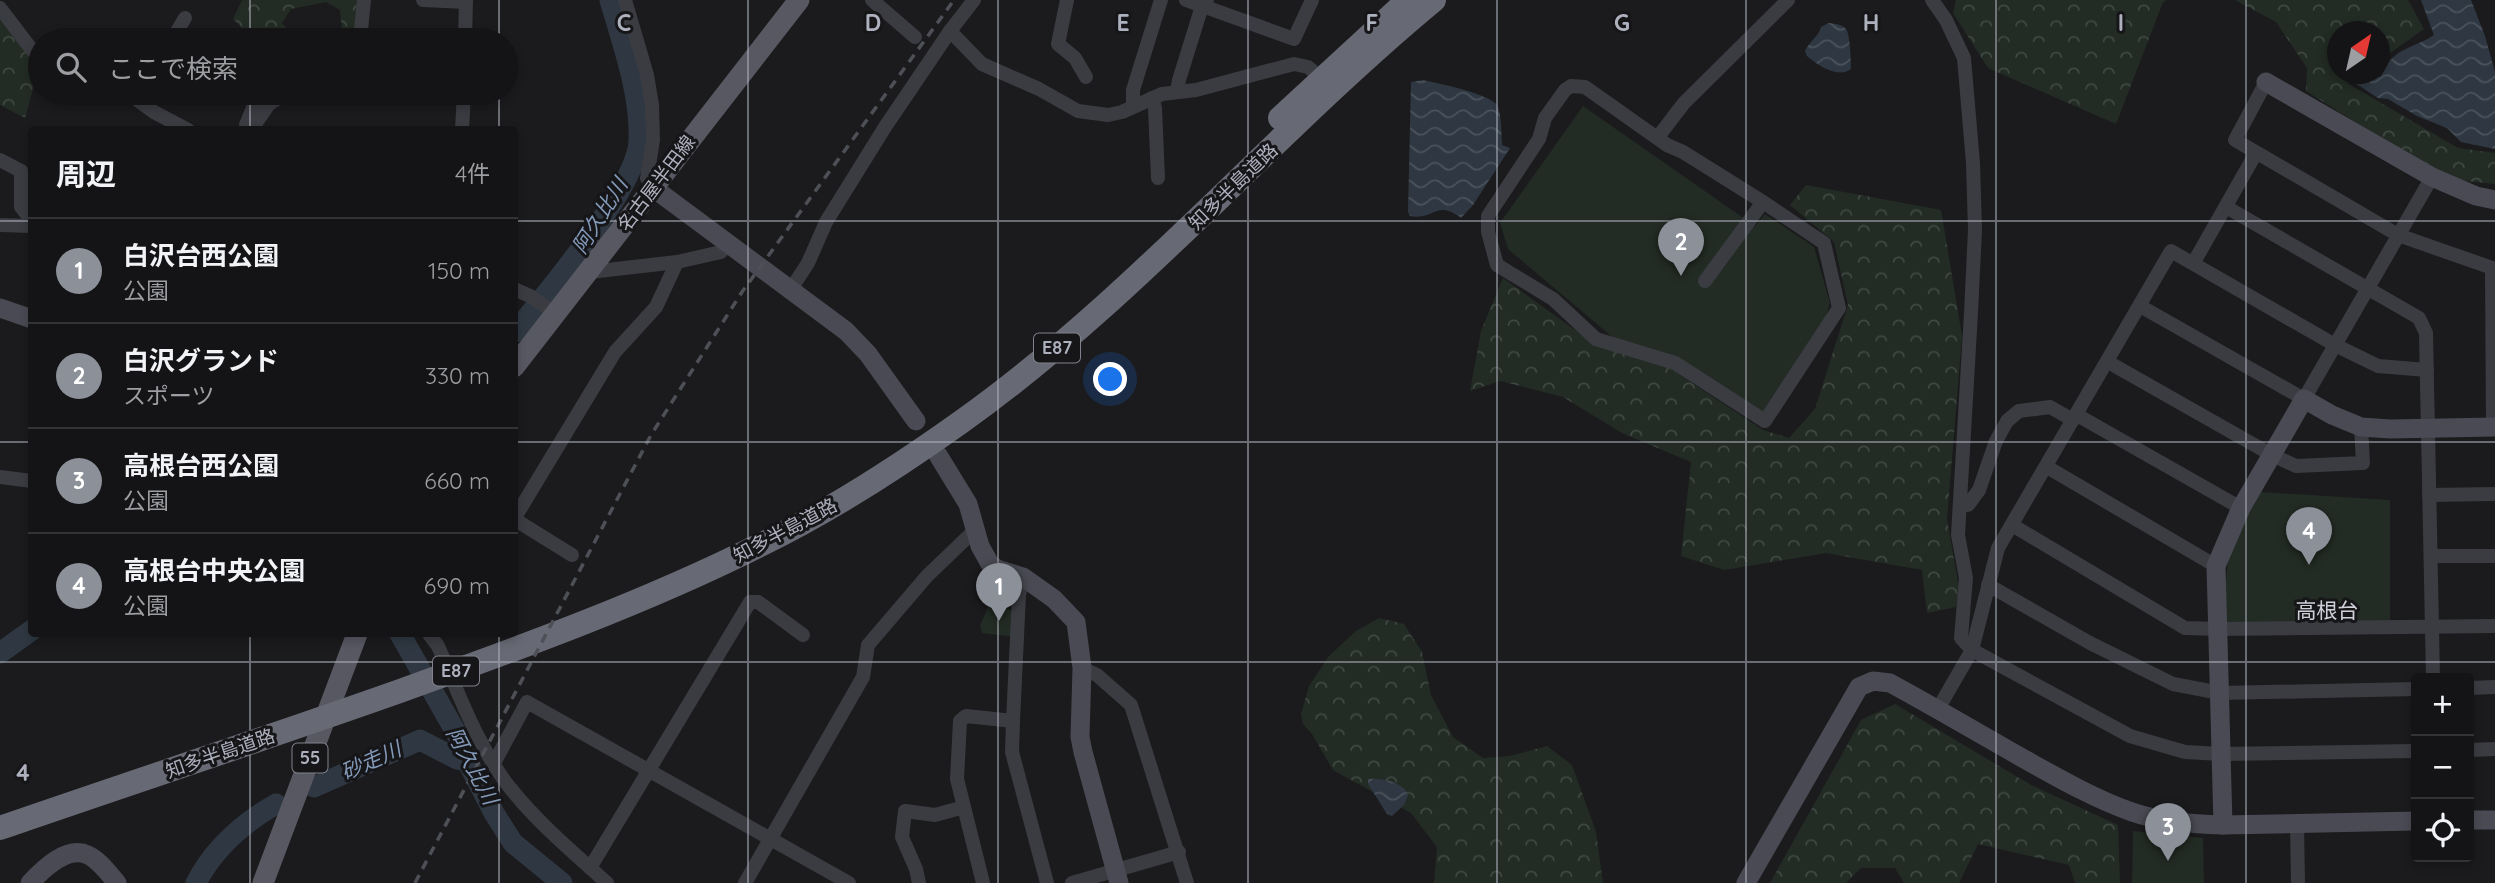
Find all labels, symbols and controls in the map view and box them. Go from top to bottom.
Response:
text: C [617,8,631,37]
text: D [865,8,881,37]
text: E [1116,8,1130,37]
text: F [1366,8,1378,37]
text: G [1614,8,1630,37]
text: H [1863,8,1879,37]
text: I [2118,8,2124,37]
north arrow [2327,21,2390,84]
search box [28,28,518,105]
icon: search [52,48,90,86]
text: ここで検索 [108,52,238,85]
street label: 名古屋半田線 [612,130,700,236]
street label: 知多半島道路 [1184,138,1282,234]
text: 周辺 [56,155,116,193]
text: 4件 [455,159,490,188]
water label: 阿久比川 [566,171,633,258]
pin: 2 [1658,218,1704,276]
text: 白沢台西公園 [123,239,279,272]
text: 1 [75,256,83,285]
text: 150 m [428,256,490,285]
text: 公園 [123,276,169,305]
road number: E87 [1034,334,1080,362]
text: 白沢グランド [123,344,279,377]
text: 2 [72,361,86,390]
text: 330 m [425,361,490,390]
your location [1093,362,1127,396]
text: スポーツ [123,381,215,410]
text: 高根台西公園 [123,449,279,482]
text: 3 [73,466,85,495]
text: 660 m [424,466,490,495]
text: 公園 [123,486,169,515]
street label: 知多半島道路 [729,493,841,567]
pin: 4 [2286,507,2332,565]
text: 高根台中央公園 [123,554,305,587]
pin: 1 [976,563,1022,621]
text: 4 [72,571,86,600]
text: 690 m [424,571,490,600]
text: 公園 [123,591,169,620]
district label: 高根台 [2296,597,2359,623]
road number: E87 [433,656,479,686]
map controls [2411,673,2474,862]
button: + [2411,673,2474,736]
water label: 阿久比川 [442,722,505,810]
street label: 知多半島道路 [162,723,278,783]
water label: 砂走川 [337,735,406,785]
button: − [2411,736,2474,799]
road number: 55 [292,744,328,772]
text: 4 [16,758,30,787]
button: locate [2411,799,2474,862]
pin: 3 [2145,803,2191,861]

